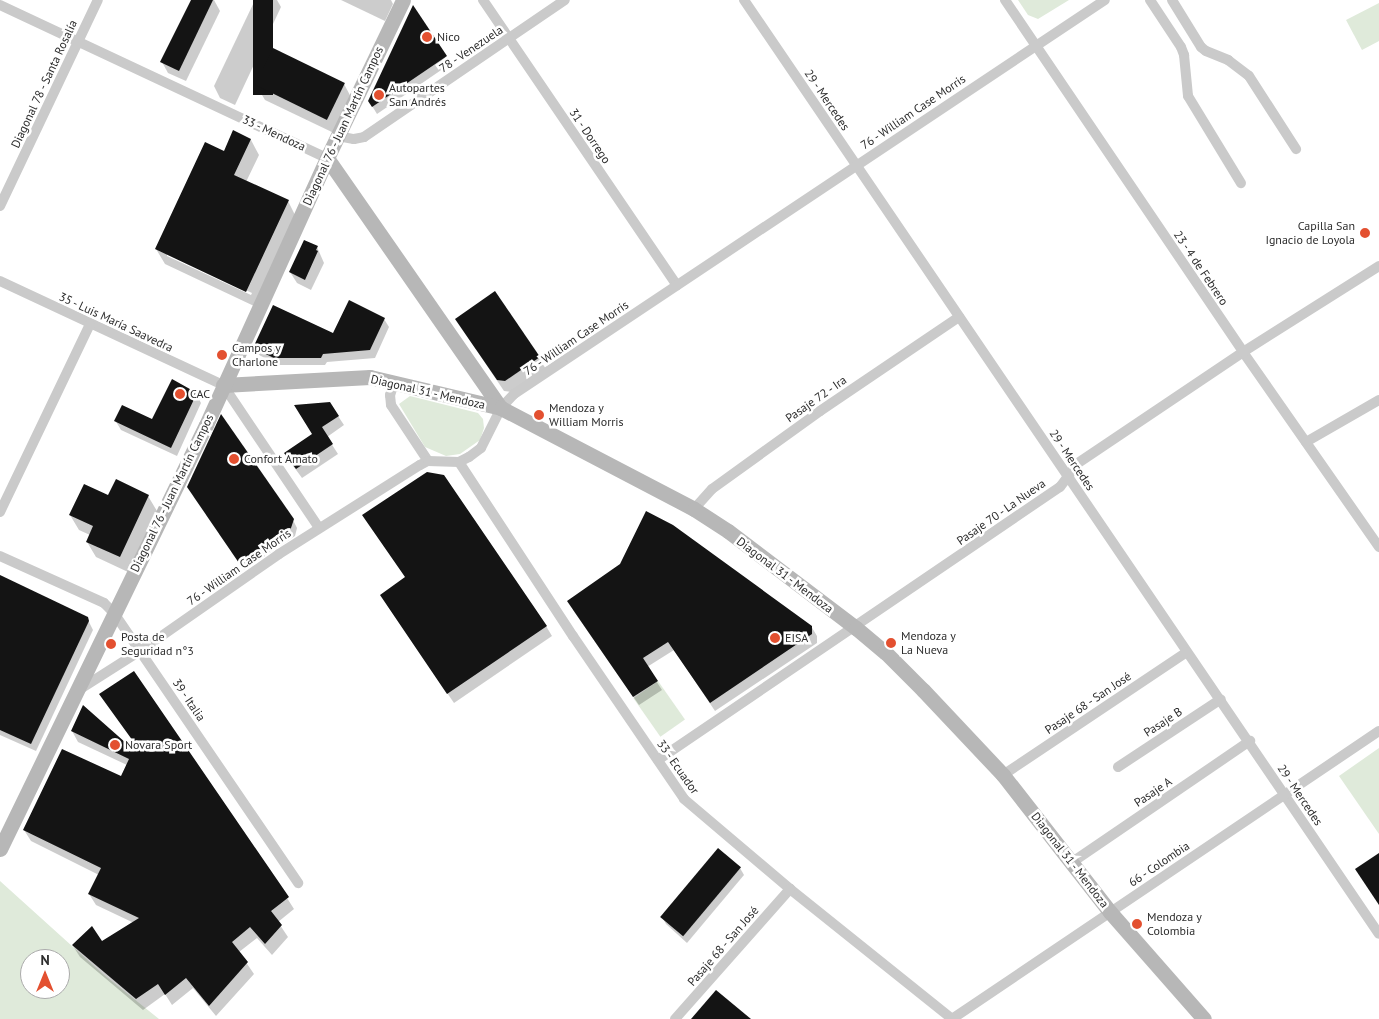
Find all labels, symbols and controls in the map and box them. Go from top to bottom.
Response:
street label: Diagonal 78 - Santa Rosalía [8,17,80,151]
street label: 78 - Venezuela [435,22,507,76]
place label: Nico [437,30,460,44]
marker: Nico [421,31,433,43]
street label: Diagonal 76 - Juan Martín Campos [299,43,387,209]
street label: 29 - Mercedes [801,66,853,134]
street label: 76 - William Case Morris [857,71,969,153]
place label: Autopartes San Andrés [389,81,446,109]
marker: Autopartes San Andrés [373,89,385,101]
street label: 31 - Dorrego [566,105,614,167]
street label: 33 - Mendoza [239,112,309,154]
place label: Capilla San Ignacio de Loyola [1265,219,1355,247]
street label: 23 - 4 de Febrero [1170,227,1232,309]
marker: Capilla San Ignacio de Loyola [1359,227,1371,239]
street label: 35 - Luis María Saavedra [56,289,176,355]
street label: 76 - William Case Morris [520,297,632,379]
place label: Campos y Charlone [232,341,281,369]
marker: Campos y Charlone [216,349,228,361]
street label: Diagonal 31 - Mendoza [368,372,488,412]
street label: Pasaje 72 - Ira [782,372,850,426]
place label: CAC [190,387,210,401]
marker: CAC [174,388,186,400]
place label: Mendoza y William Morris [549,401,624,429]
marker: Mendoza y William Morris [533,409,545,421]
street label: Diagonal 76 - Juan Martín Campos [127,411,217,575]
street label: 29 - Mercedes [1046,426,1098,494]
place label: Confort Amato [244,452,318,466]
marker: Confort Amato [228,453,240,465]
street label: Pasaje 70 - La Nueva [953,475,1049,549]
street label: 76 - William Case Morris [184,525,294,609]
street label: Diagonal 31 - Mendoza [733,533,837,617]
place label: Mendoza y La Nueva [901,629,956,657]
place label: Posta de Seguridad n°3 [121,630,194,658]
place label: EISA [785,631,808,645]
marker: EISA [769,632,781,644]
marker: Mendoza y La Nueva [885,637,897,649]
marker: Posta de Seguridad n°3 [105,638,117,650]
street label: Pasaje 68 - San José [1041,668,1135,738]
street label: 39 - Italia [169,675,209,725]
street label: Pasaje B [1141,704,1185,740]
street label: 33 - Ecuador [653,736,703,798]
place label: Novara Sport [125,738,192,752]
marker: Novara Sport [109,739,121,751]
street label: 29 - Mercedes [1274,761,1326,829]
street label: Pasaje A [1131,774,1175,810]
street label: Diagonal 31 - Mendoza [1028,809,1112,911]
street label: 66 - Colombia [1125,838,1193,890]
street label: Pasaje 68 - San José [684,903,762,989]
place label: Mendoza y Colombia [1147,910,1202,938]
marker: Mendoza y Colombia [1131,918,1143,930]
north arrow [20,949,70,999]
text: N [40,951,50,969]

